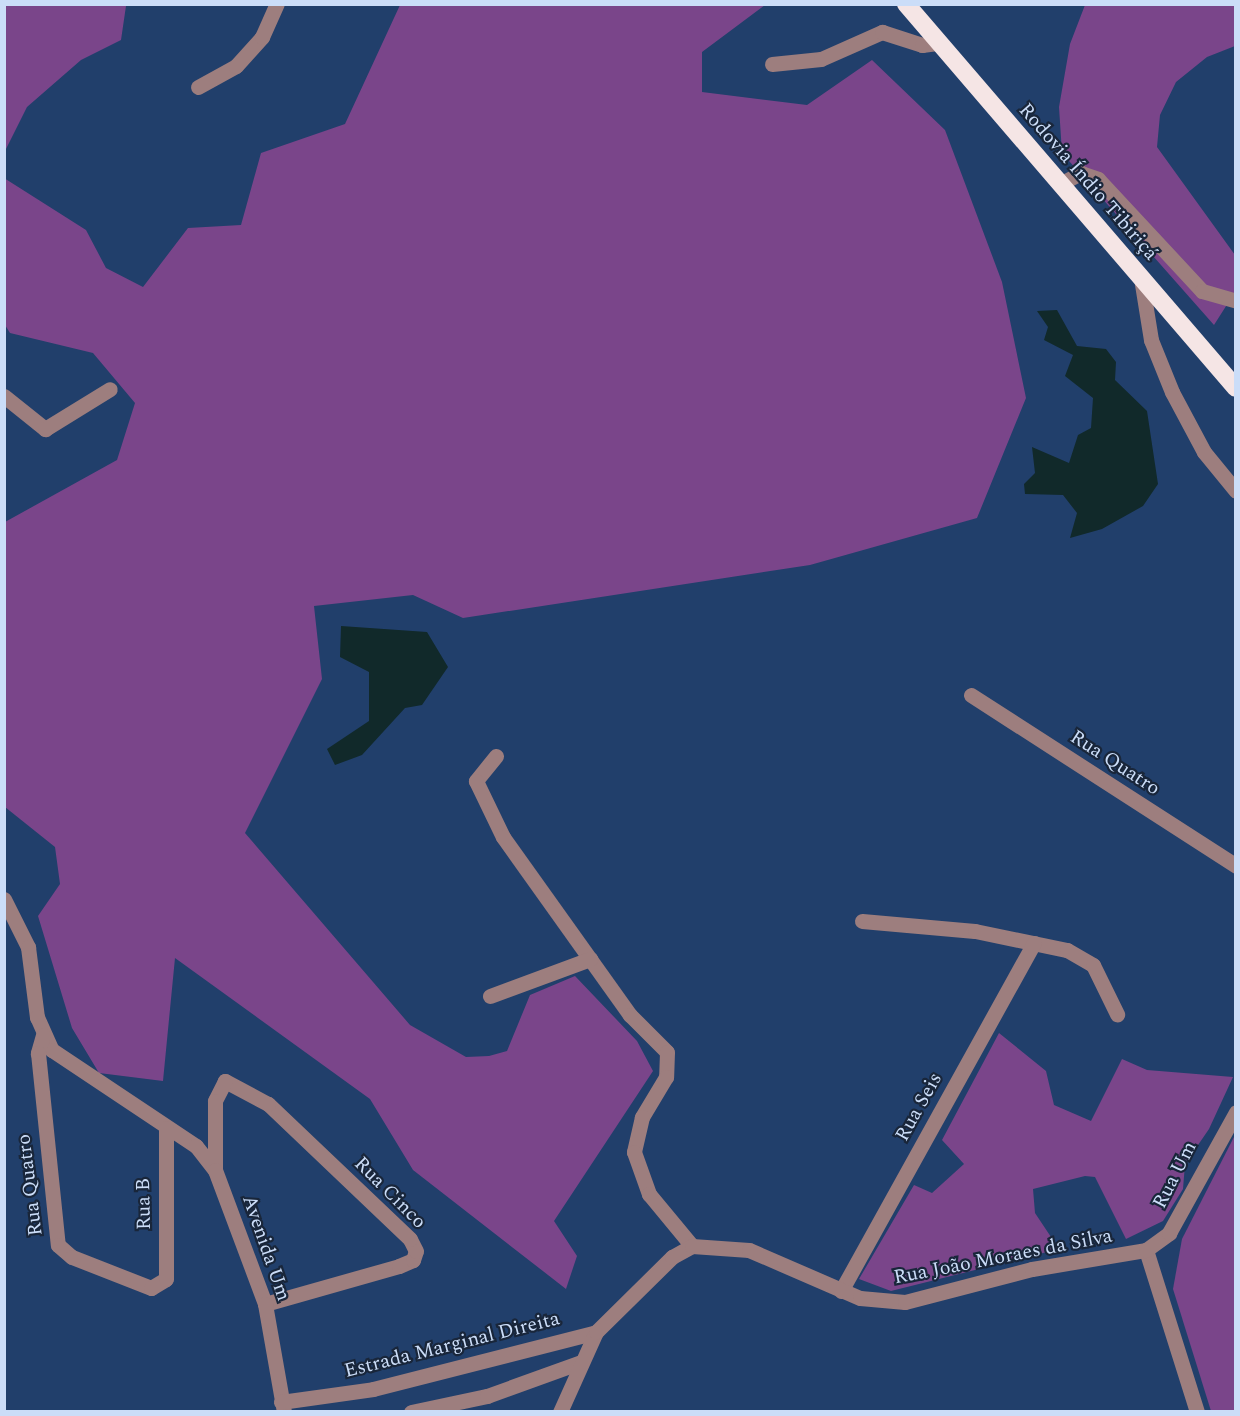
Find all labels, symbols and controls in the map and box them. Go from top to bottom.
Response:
street label: Rodovia Índio Tibiriçá [1013,99,1163,265]
street label: Rua Quatro [1066,725,1164,801]
street label: Rua Seis [890,1068,948,1146]
street label: Rua Quatro [12,1133,48,1237]
street label: Rua Um [1148,1137,1202,1213]
street label: Rua Cinco [349,1152,431,1234]
street label: Rua B [132,1178,156,1230]
street label: Avenida Um [237,1192,295,1304]
street label: Rua João Moraes da Silva [892,1224,1114,1290]
street label: Estrada Marginal Direita [342,1307,562,1383]

